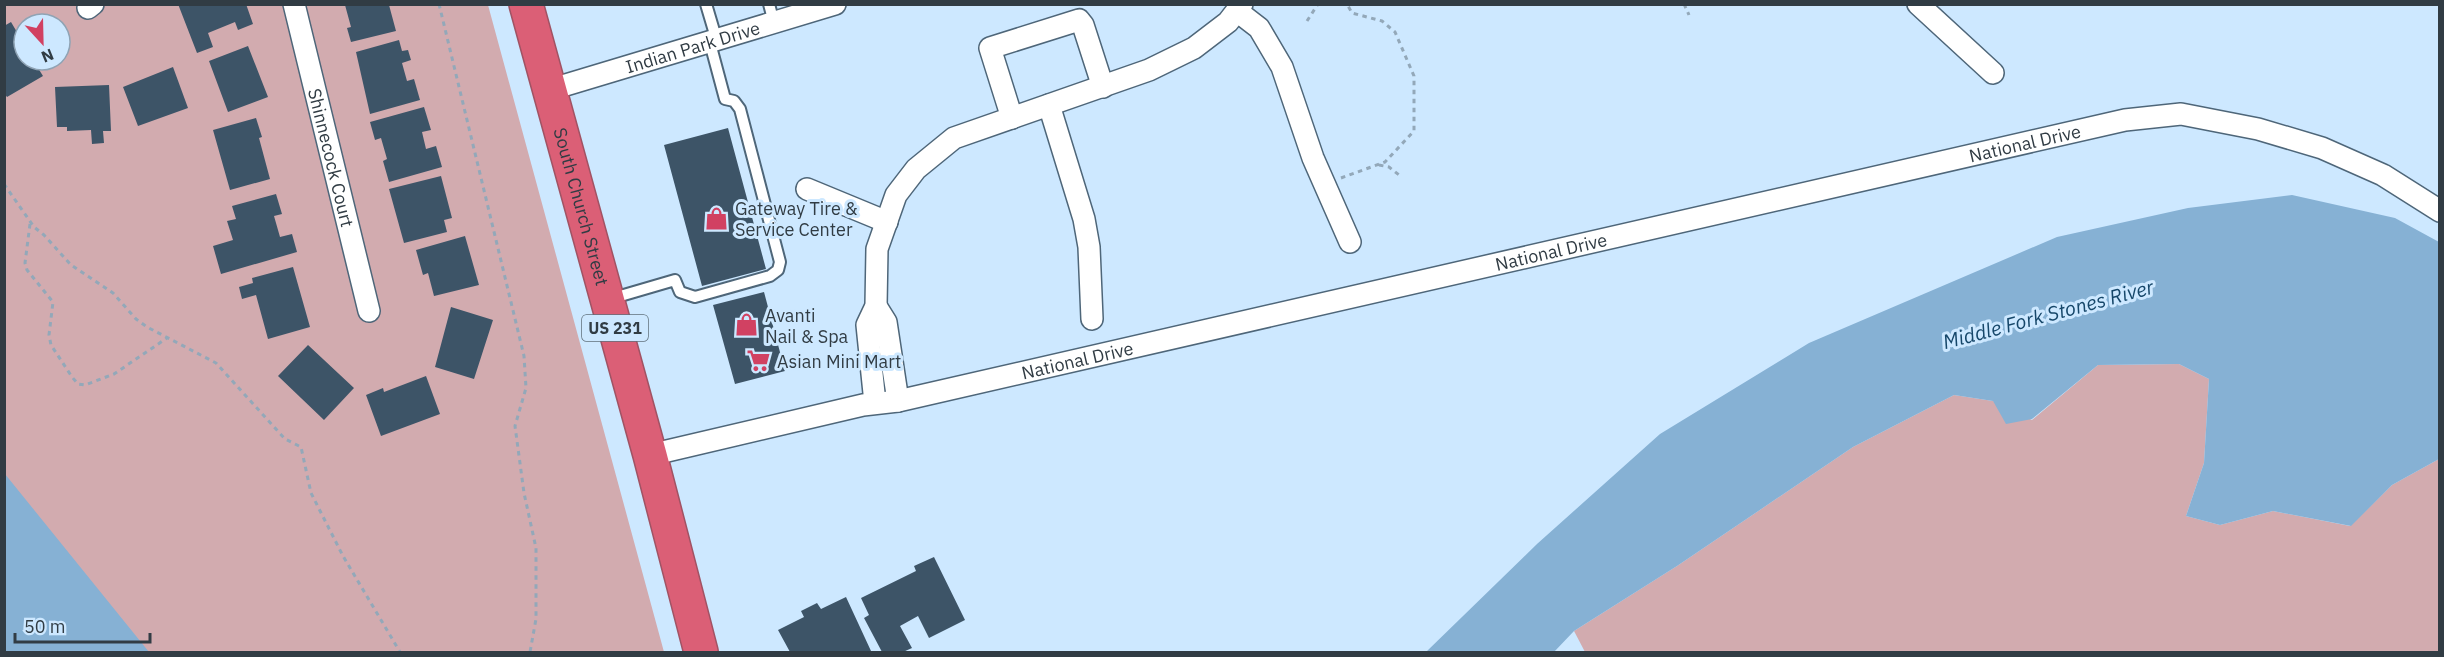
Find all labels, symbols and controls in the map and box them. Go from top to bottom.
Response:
north arrow [12,12,72,72]
street label: Indian Park Drive [623,16,763,78]
text: N [38,44,57,67]
street label: Shinnecock Court [303,86,360,229]
street label: National Drive [1967,119,2083,167]
street label: South Church Street [549,125,614,288]
place label: Gateway Tire & Service Center [735,197,858,241]
shop icon: Gateway Tire & Service Center [704,205,730,231]
street label: National Drive [1493,227,1609,275]
water label: Middle Fork Stones River [1940,273,2157,355]
place label: Avanti Nail & Spa [765,304,849,348]
shop icon: Avanti Nail & Spa [734,312,760,338]
road number: US 231 [582,315,648,341]
street label: National Drive [1019,336,1136,384]
supermarket icon: Asian Mini Mart [746,348,772,374]
place label: Asian Mini Mart [777,350,901,373]
scale bar [15,606,150,644]
text: 50 m [24,615,66,638]

